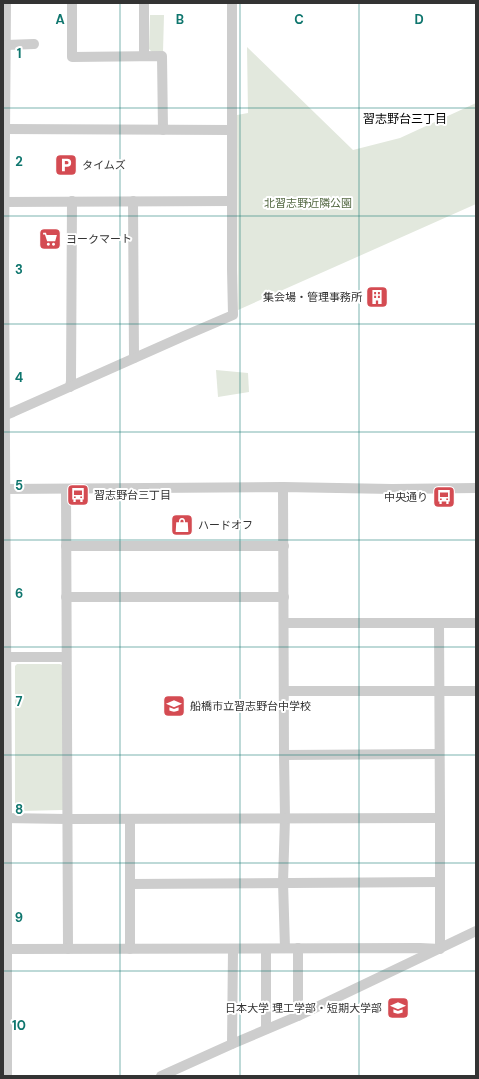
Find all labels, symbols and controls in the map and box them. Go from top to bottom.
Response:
text: A [55,11,65,28]
text: B [176,11,184,28]
text: C [294,11,304,28]
text: D [414,11,424,28]
text: 1 [17,45,21,62]
district label: 習志野台三丁目 [363,111,447,127]
parking icon: タイムズ [53,152,79,178]
text: 2 [15,153,23,170]
place label: タイムズ [82,158,126,172]
park label: 北習志野近隣公園 [264,196,352,210]
supermarket icon: ヨークマート [37,226,63,252]
place label: ヨークマート [66,232,132,246]
text: 3 [15,261,23,278]
building icon: 集会場・管理事務所 [364,284,390,310]
place label: 集会場・管理事務所 [263,290,363,304]
text: 4 [15,369,23,386]
text: 5 [15,477,23,494]
bus stop icon: 習志野台三丁目 [65,482,91,508]
bus stop icon: 中央通り [431,484,457,510]
place label: 習志野台三丁目 [94,488,171,502]
place label: 中央通り [384,490,428,504]
shop icon: ハードオフ [169,512,195,538]
place label: ハードオフ [198,518,253,532]
text: 6 [15,585,23,602]
text: 7 [16,693,23,710]
school or university icon: 船橋市立習志野台中学校 [161,693,187,719]
place label: 船橋市立習志野台中学校 [190,699,311,713]
text: 8 [15,801,23,818]
text: 9 [15,909,23,926]
school or university icon: 日本大学 理工学部・短期大学部 [385,995,411,1021]
place label: 日本大学 理工学部・短期大学部 [225,1001,382,1015]
text: 10 [12,1017,26,1034]

